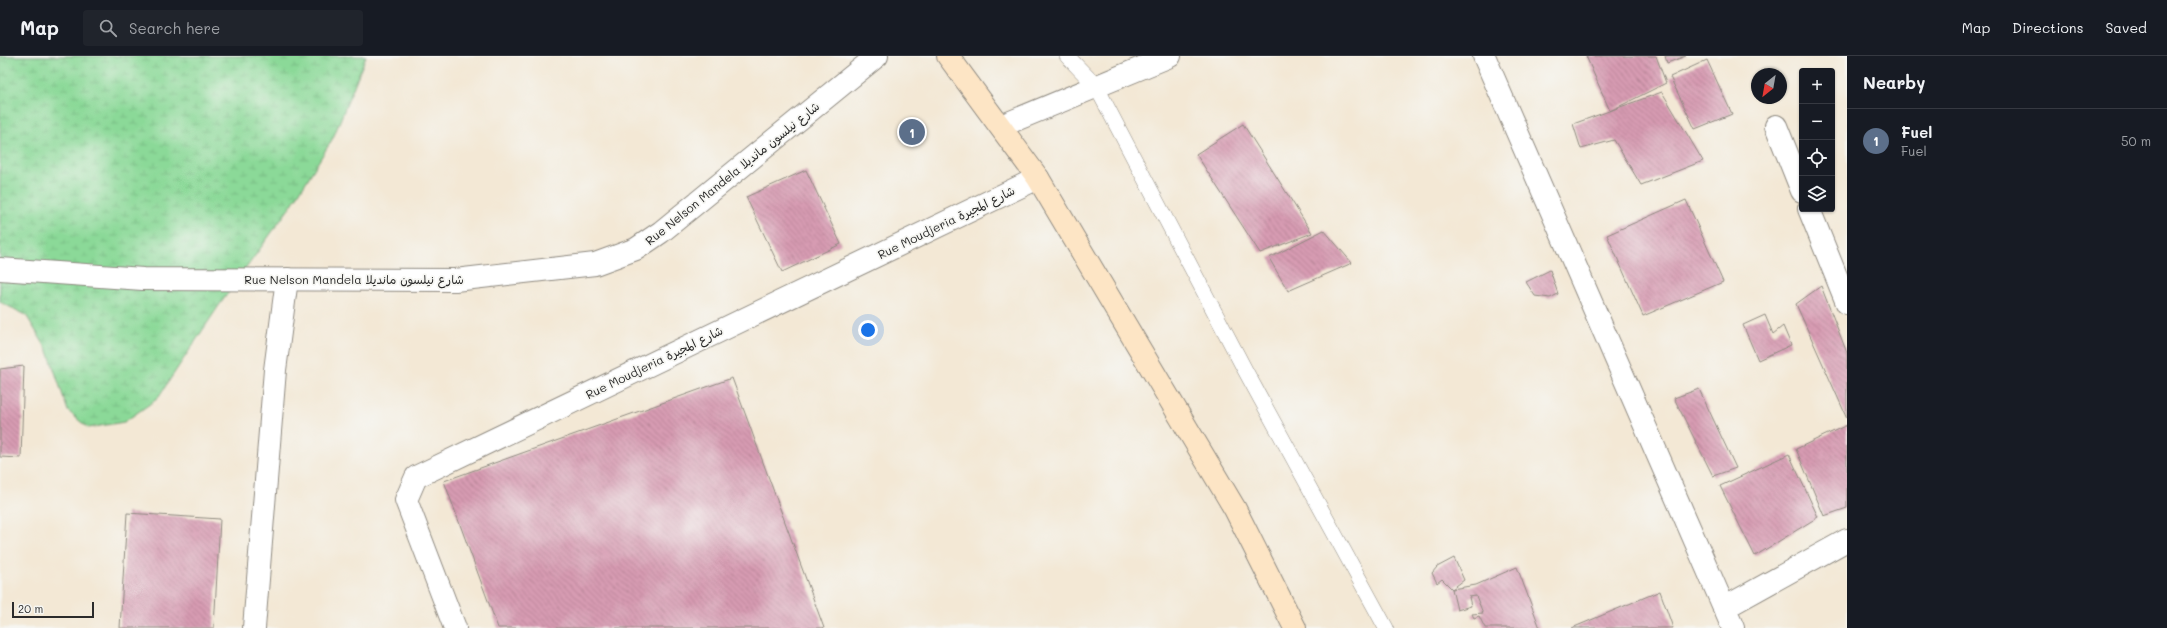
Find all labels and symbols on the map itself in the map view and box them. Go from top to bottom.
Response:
north arrow [1751,68,1787,104]
street label: Rue Nelson Mandela شارع نيلسون مانديلا [642,98,824,250]
pin: 1 [899,117,925,147]
street label: Rue Moudjeria شارع المجيرة [875,182,1018,264]
street label: Rue Nelson Mandela شارع نيلسون مانديلا [244,271,464,289]
your location [858,320,878,340]
street label: Rue Moudjeria شارع المجيرة [583,322,726,404]
scale bar [12,600,94,619]

